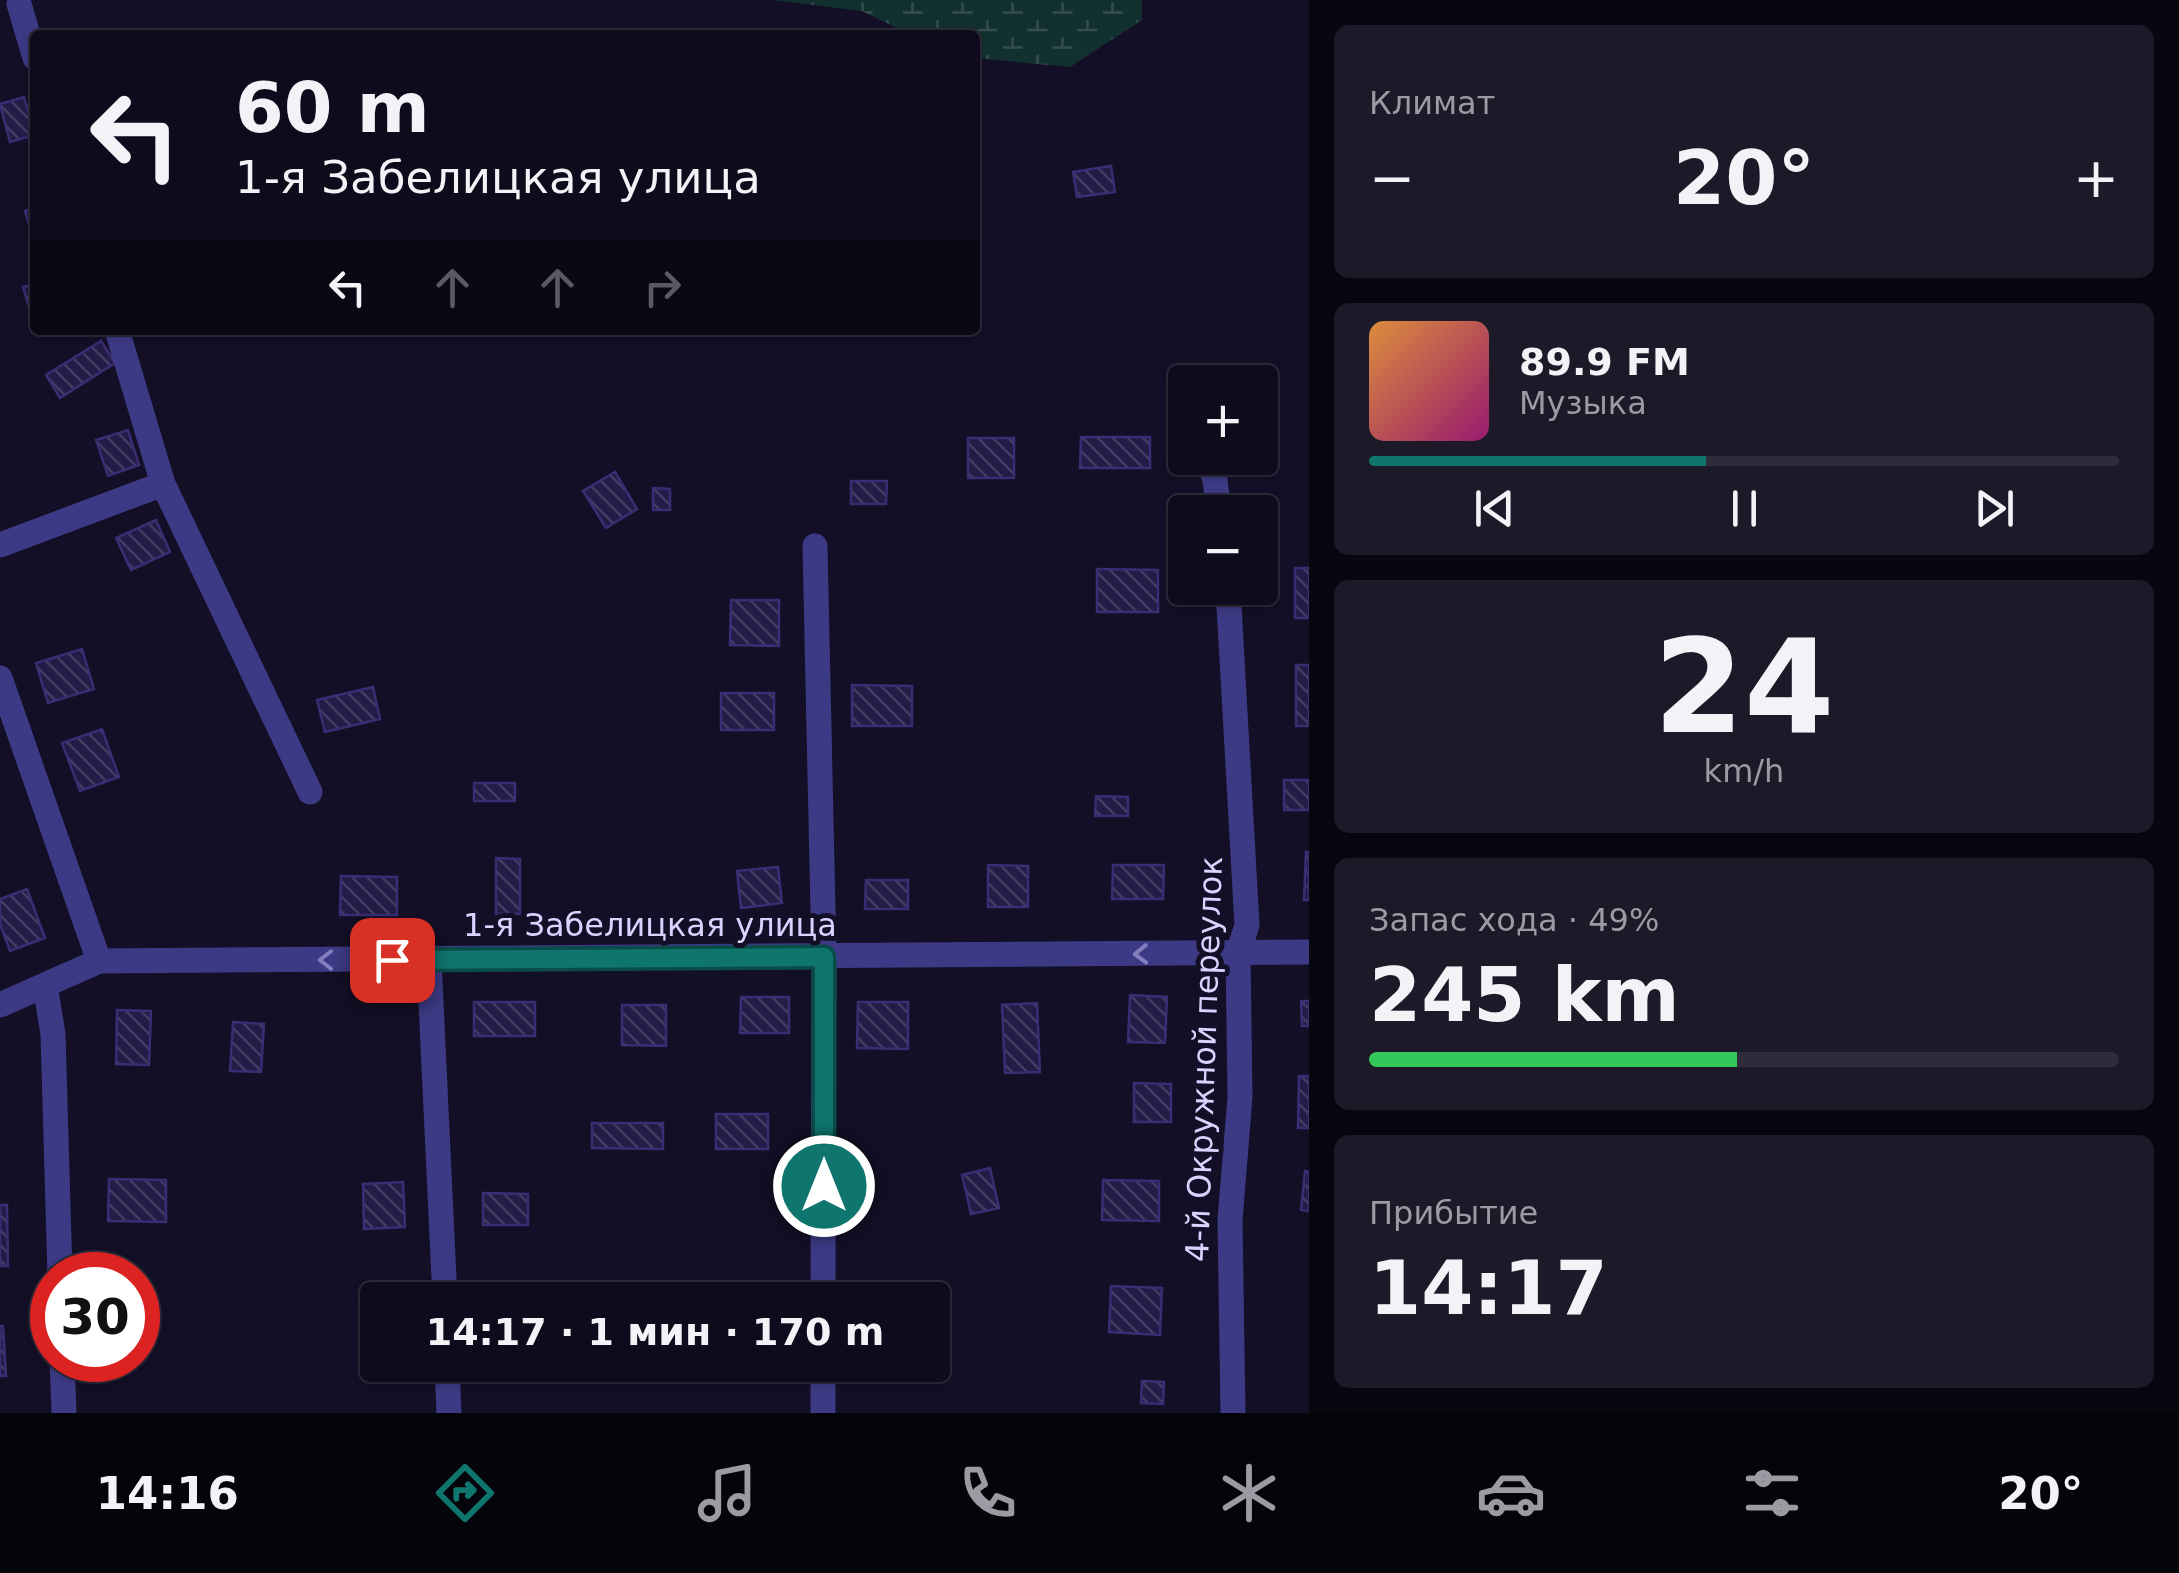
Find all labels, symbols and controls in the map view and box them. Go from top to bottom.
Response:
text: 60 m [235,67,430,149]
icon: left [70,70,200,200]
text: Климат [1369,84,1495,122]
text: 20° [1673,134,1815,222]
text: − [1369,146,1415,210]
text: + [2073,146,2119,210]
text: 1-я Забелицкая улица [235,151,761,204]
icon: left [320,260,375,315]
icon: ahead [425,260,480,315]
icon: ahead [530,260,585,315]
icon: right [635,260,690,315]
text: 89.9 FM [1519,340,1690,384]
map controls [1168,365,1278,605]
button: + [1168,365,1278,475]
text: Музыка [1519,384,1647,422]
icon: previous [1467,481,1522,536]
icon: pause [1717,481,1772,536]
icon: next [1967,481,2022,536]
button: − [1168,495,1278,605]
text: 24 [1654,611,1834,763]
text: km/h [1704,752,1784,790]
street label: 4-й Окружной переулок [1178,856,1230,1262]
text: Запас хода · 49% [1369,901,1659,939]
street label: 1-я Забелицкая улица [463,906,837,944]
pin [350,918,435,1003]
icon: arrive [365,933,420,988]
one-way arrow [1132,943,1148,965]
one-way arrow [317,949,332,971]
text: 245 km [1369,951,1680,1039]
position arrow [772,1134,876,1238]
text: Прибытие [1369,1194,1538,1232]
text: 14:17 [1369,1244,1608,1332]
speed limit sign: 30 [30,1252,160,1382]
text: 14:17 · 1 мин · 170 m [426,1310,884,1354]
icon: directions [430,1458,500,1528]
icon: music [692,1458,762,1528]
icon: phone [953,1458,1023,1528]
icon: climate [1214,1458,1284,1528]
icon: car [1476,1458,1546,1528]
icon: filters [1737,1458,1807,1528]
text: 14:16 [96,1467,239,1520]
text: 20° [1998,1467,2083,1520]

